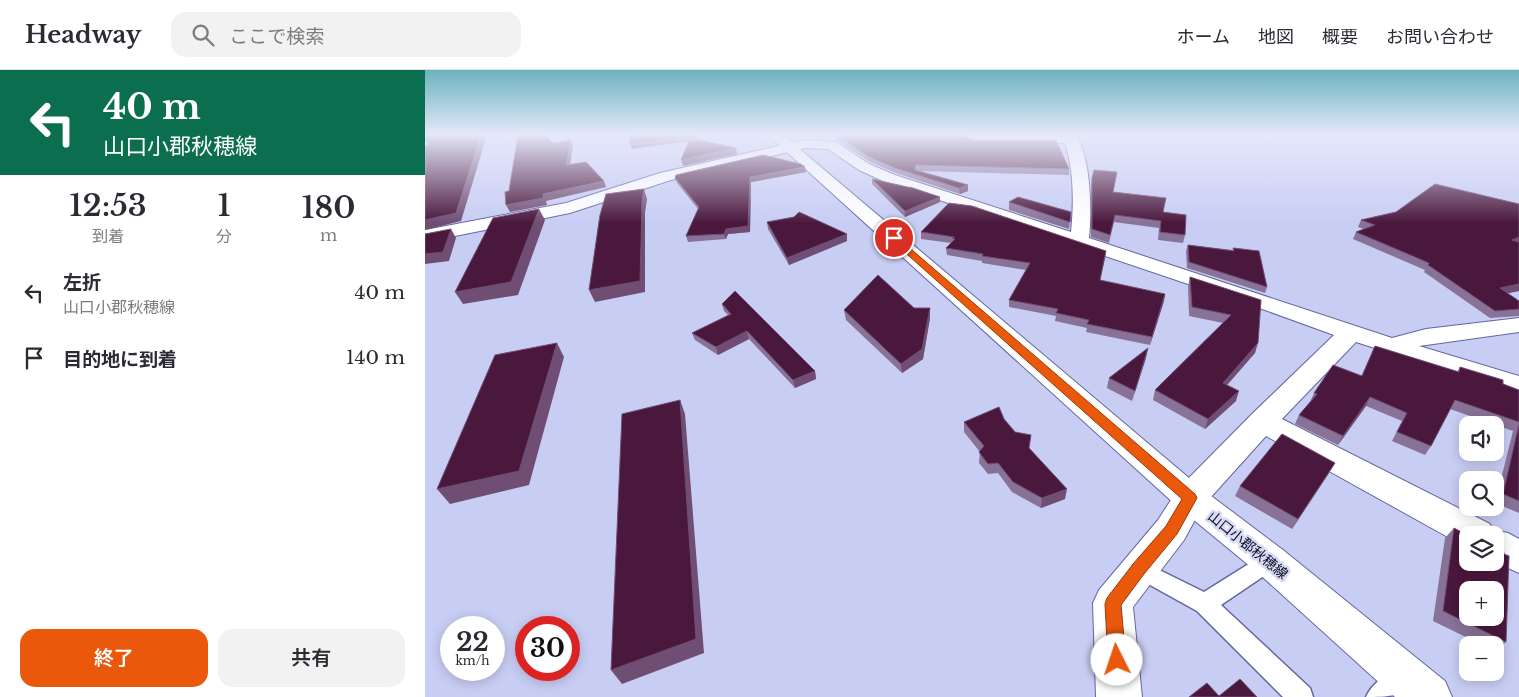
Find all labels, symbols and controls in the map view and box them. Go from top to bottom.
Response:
search box [171,12,521,57]
text: Headway [25,20,141,49]
icon: search [189,21,217,49]
text: ここで検索 [229,25,324,48]
text: ホーム [1177,26,1230,48]
text: 地図 [1258,26,1294,48]
text: 概要 [1322,26,1358,48]
text: お問い合わせ [1386,26,1494,48]
text: 40 m [103,85,201,128]
icon: left [20,90,85,155]
text: 山口小郡秋穂線 [103,133,257,160]
text: 12:53 [69,187,147,224]
text: 1 [217,187,231,224]
text: 180 [301,189,356,226]
pin [873,217,915,259]
icon: arrive [880,224,908,252]
text: m [320,225,337,245]
text: 到着 [92,226,124,246]
text: 分 [216,226,232,246]
text: 左折 [63,271,101,294]
icon: left [20,279,48,307]
text: 40 m [354,281,405,304]
text: 山口小郡秋穂線 [63,297,175,317]
icon: arrive [20,344,48,372]
text: 140 m [346,346,405,369]
text: 目的地に到着 [63,348,177,371]
map controls [1459,416,1504,681]
button: sound [1459,416,1504,461]
button: search [1459,471,1504,516]
street label: 山口小郡秋穂線 [1204,507,1292,583]
button: layers [1459,526,1504,571]
button: + [1459,581,1504,626]
speed limit sign: 30 [515,616,580,681]
text: 22 [456,627,489,658]
button: 終了 [20,629,208,687]
button: 共有 [218,629,405,687]
position arrow [1090,633,1142,685]
button: − [1459,636,1504,681]
text: km/h [455,653,490,668]

